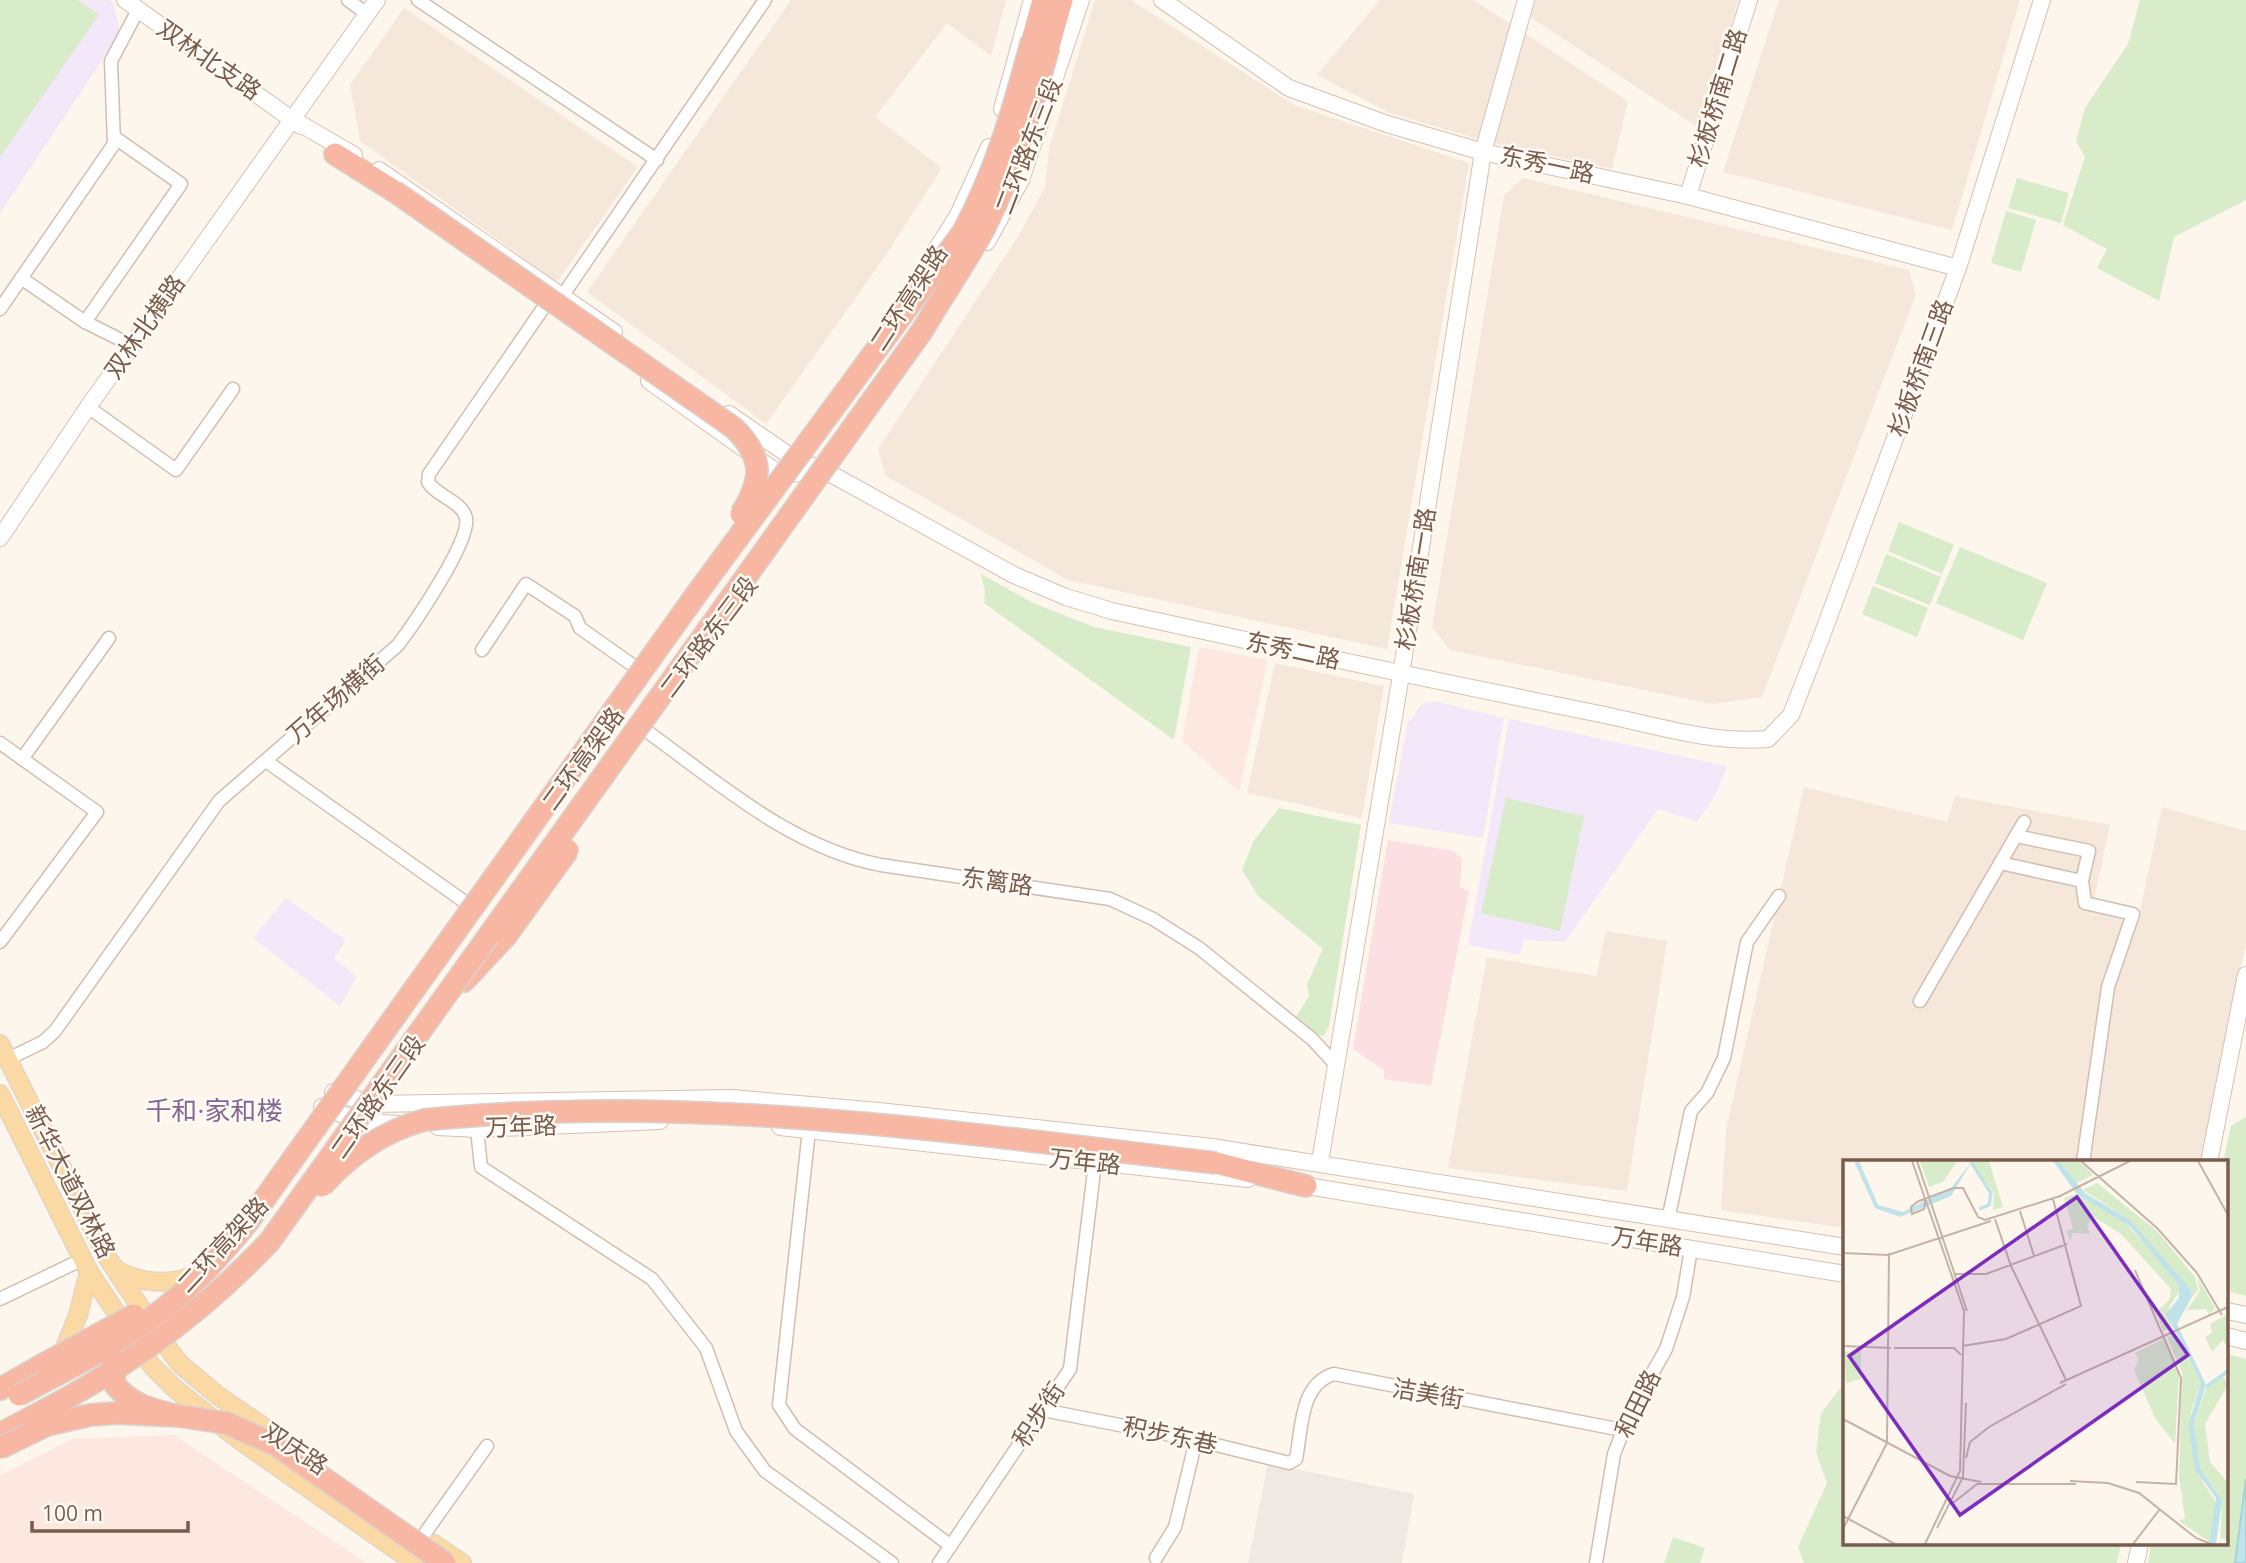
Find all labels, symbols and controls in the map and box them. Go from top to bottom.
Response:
street label: 双林北支路 [151,11,268,107]
street label: 杉板桥南二路 [1680,24,1753,171]
street label: 二环路东三段 [986,72,1069,219]
street label: 东秀一路 [1497,137,1598,190]
street label: 二环高架路 [861,238,954,356]
street label: 双林北横路 [96,268,192,385]
street label: 杉板桥南三路 [1879,294,1960,441]
street label: 杉板桥南一路 [1387,505,1442,652]
street label: 二环路东三段 [651,569,764,704]
street label: 东秀二路 [1243,623,1344,676]
street label: 万年场横街 [279,646,391,750]
street label: 二环高架路 [533,700,630,816]
street label: 东篱路 [959,859,1035,902]
street label: 二环路东三段 [322,1028,432,1165]
district label: 千和·家和楼 [146,1092,282,1128]
street label: 新华大道双林路 [18,1099,124,1264]
street label: 万年路 [484,1108,558,1143]
street label: 万年路 [1048,1140,1123,1181]
inset map [1843,1160,2228,1546]
street label: 二环高架路 [169,1189,275,1299]
street label: 万年路 [1609,1219,1685,1262]
street label: 和田路 [1606,1364,1667,1443]
street label: 洁美街 [1390,1370,1467,1415]
street label: 积步街 [1004,1375,1072,1453]
street label: 积步东巷 [1120,1408,1221,1461]
street label: 双庆路 [257,1414,335,1482]
scale bar [32,1490,187,1534]
text: 100 m [42,1499,103,1527]

